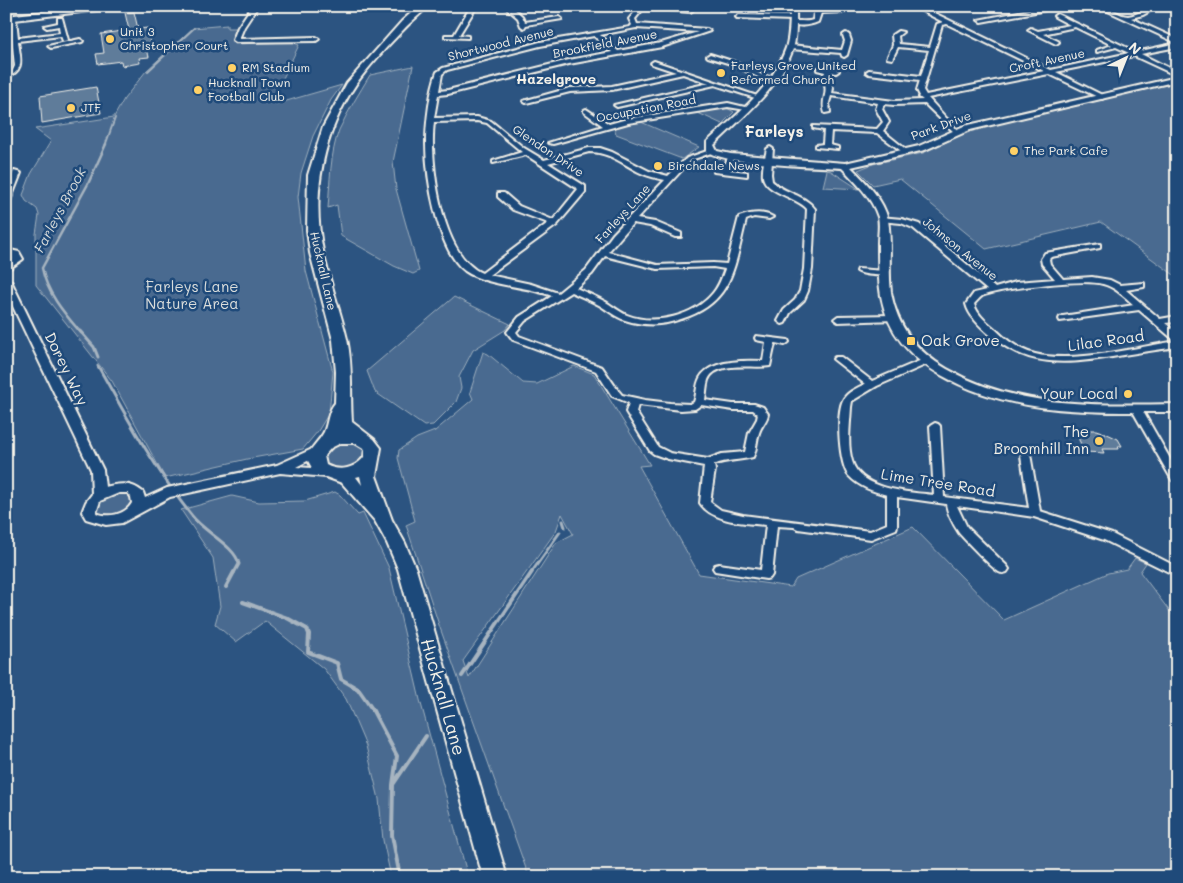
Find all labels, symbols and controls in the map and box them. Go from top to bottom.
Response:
street label: Shortwood Avenue [446,22,555,64]
place label: Unit 3 Christopher Court [120,23,228,53]
street label: Brookfield Avenue [551,25,658,61]
north arrow [1100,32,1150,82]
marker: Unit 3 Christopher Court [104,33,116,45]
text: N [1125,38,1146,59]
street label: Croft Avenue [1007,44,1086,76]
place label: Farleys Grove United Reformed Church [731,57,856,87]
place label: RM Stadium [242,59,310,75]
marker: RM Stadium [226,62,238,74]
marker: Farleys Grove United Reformed Church [715,67,727,79]
district label: Hazelgrove [516,69,596,88]
place label: Hucknall Town Football Club [208,74,290,104]
marker: Hucknall Town Football Club [192,84,204,96]
street label: Occupation Road [594,90,698,126]
place label: JTF [81,99,101,115]
marker: JTF [65,102,77,114]
street label: Park Drive [908,107,973,143]
street label: Glendon Drive [510,120,587,180]
district label: Farleys [744,120,804,141]
place label: The Park Cafe [1024,142,1108,158]
marker: The Park Cafe [1008,145,1020,157]
place label: Birchdale News [668,157,760,173]
marker: Birchdale News [652,160,664,172]
water label: Farleys Brook [29,163,90,256]
street label: Farleys Lane [591,180,653,246]
street label: Johnson Avenue [920,213,1001,283]
street label: Hucknall Lane [307,230,341,312]
park label: Farleys Lane Nature Area [145,276,239,313]
street label: Lilac Road [1067,325,1145,355]
street label: Dorey Way [41,329,93,409]
place label: Oak Grove [921,330,1000,350]
marker: Oak Grove [905,335,917,347]
place label: Your Local [1040,383,1118,403]
marker: Your Local [1122,388,1134,400]
place label: The Broomhill Inn [994,421,1089,458]
marker: The Broomhill Inn [1093,435,1105,447]
street label: Lime Tree Road [880,463,997,501]
street label: Hucknall Lane [416,635,472,758]

